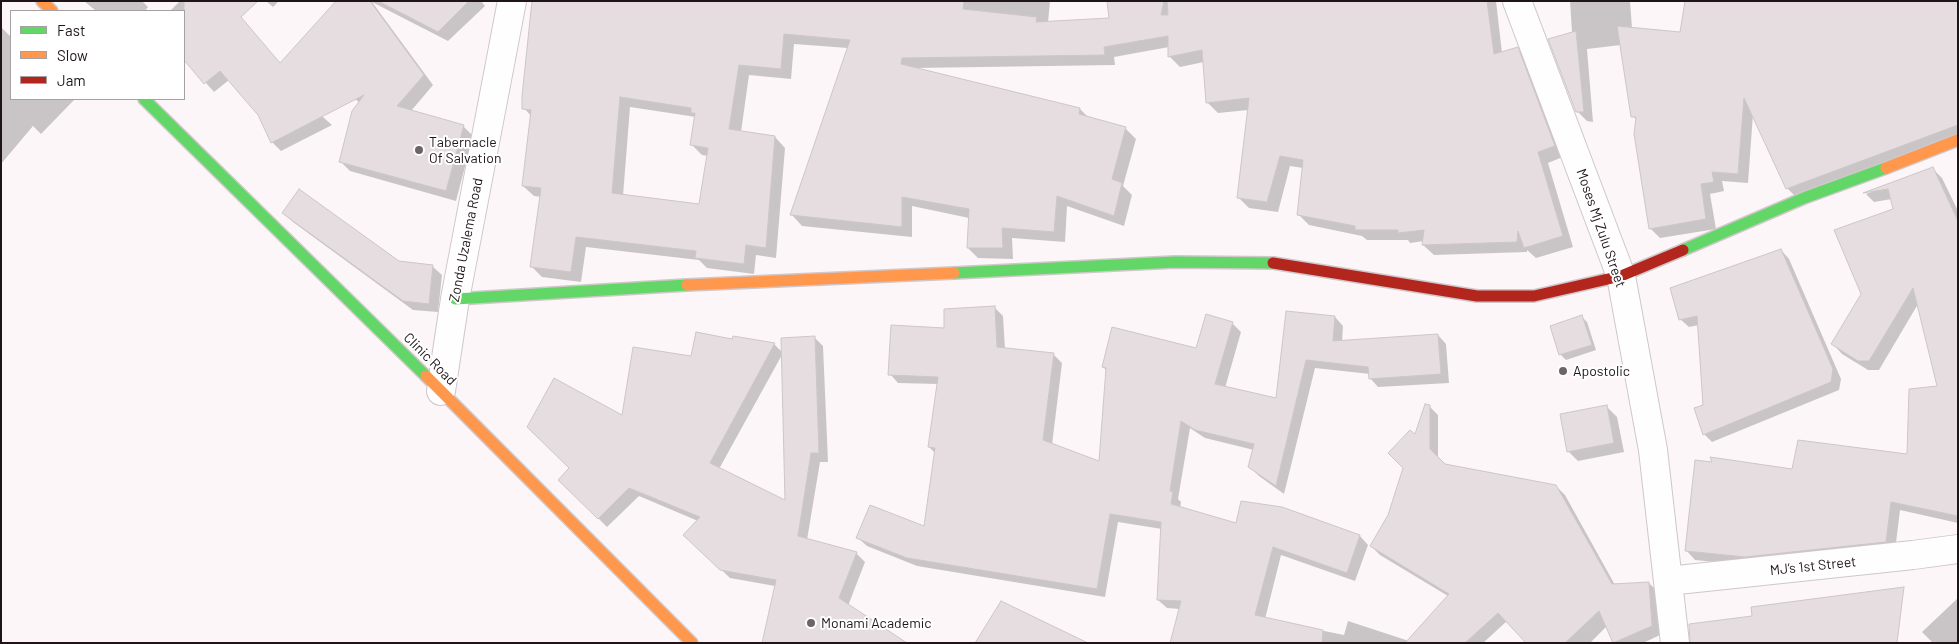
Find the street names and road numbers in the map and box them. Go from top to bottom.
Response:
street label: Moses Mj Zulu Street [1573,166,1629,290]
street label: Zonda Uzalema Road [446,177,486,303]
street label: Clinic Road [400,329,460,389]
street label: MJ’s 1st Street [1769,553,1857,579]

